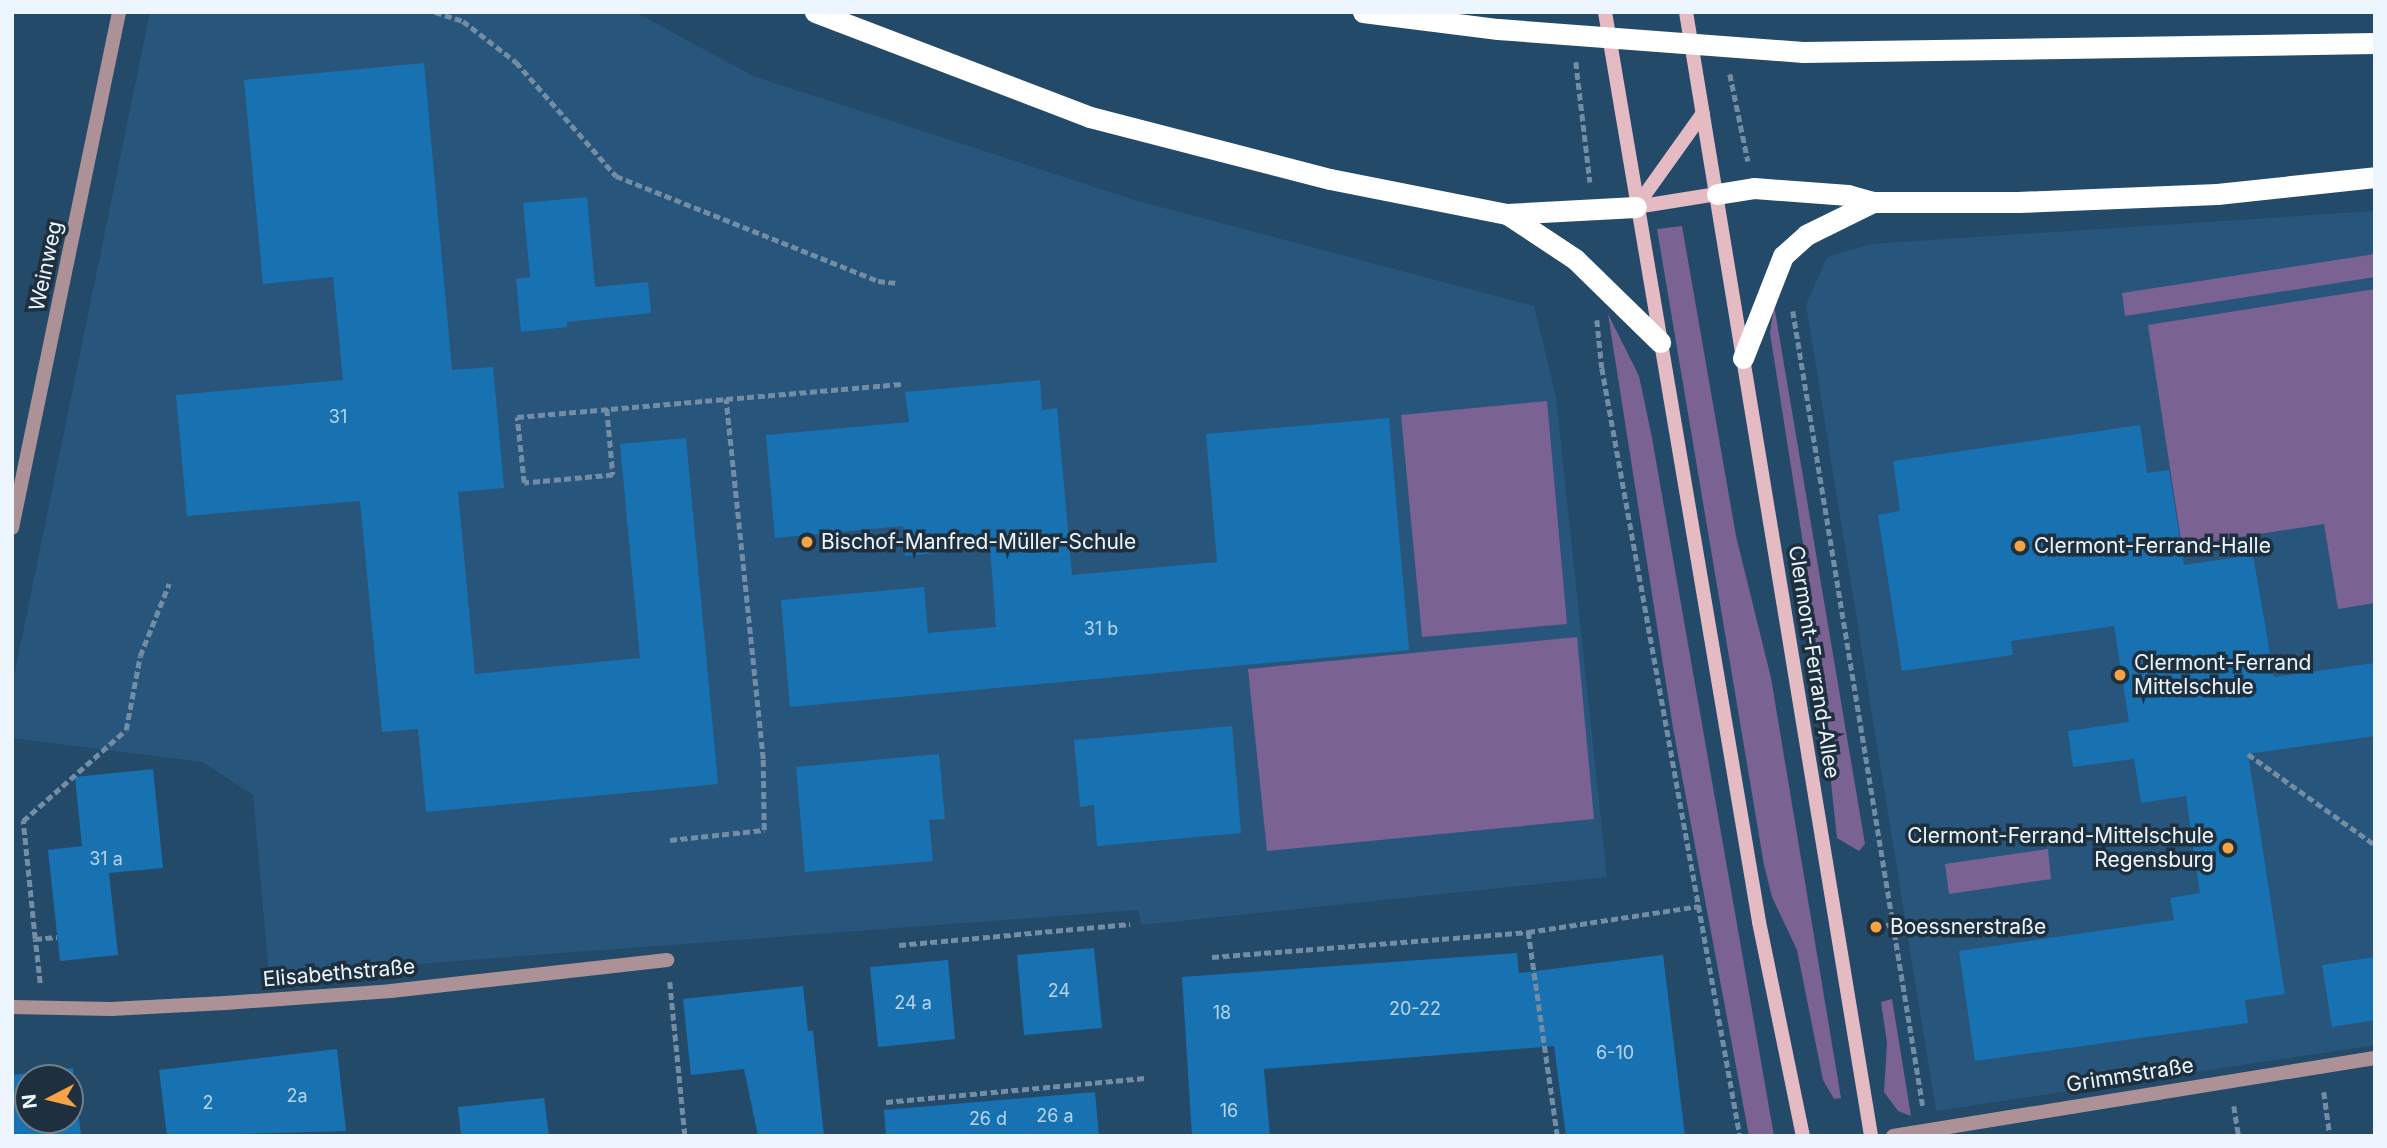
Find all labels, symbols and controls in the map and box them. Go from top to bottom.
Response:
street label: Weinweg [24,219,68,313]
house number: 31 [329,406,347,428]
place label: Bischof-Manfred-Müller-Schule [821,529,1136,555]
place label: Clermont-Ferrand-Halle [2034,533,2271,559]
marker: Bischof-Manfred-Müller-Schule [799,534,815,550]
marker: Clermont-Ferrand-Halle [2012,538,2028,554]
street label: Clermont-Ferrand-Allee [1783,544,1845,780]
house number: 31 b [1084,618,1118,640]
place label: Clermont-Ferrand Mittelschule [2134,650,2311,700]
marker: Clermont-Ferrand Mittelschule [2112,667,2128,683]
place label: Clermont-Ferrand-Mittelschule Regensburg [1907,823,2214,873]
marker: Clermont-Ferrand-Mittelschule Regensburg [2220,840,2236,856]
house number: 31 a [89,848,123,870]
place label: Boessnerstraße [1890,914,2046,940]
marker: Boessnerstraße [1868,919,1884,935]
street label: Elisabethstraße [262,954,416,992]
house number: 24 [1048,980,1070,1002]
house number: 24 a [894,992,932,1014]
house number: 20-22 [1389,998,1441,1020]
house number: 18 [1213,1002,1231,1024]
house number: 6-10 [1596,1042,1634,1064]
street label: Grimmstraße [2065,1052,2195,1098]
north arrow [14,1064,84,1134]
house number: 2a [286,1085,308,1107]
house number: 2 [203,1092,213,1114]
text: N [17,1093,42,1110]
house number: 16 [1220,1100,1238,1122]
house number: 26 a [1036,1105,1074,1127]
house number: 26 d [969,1108,1007,1130]

